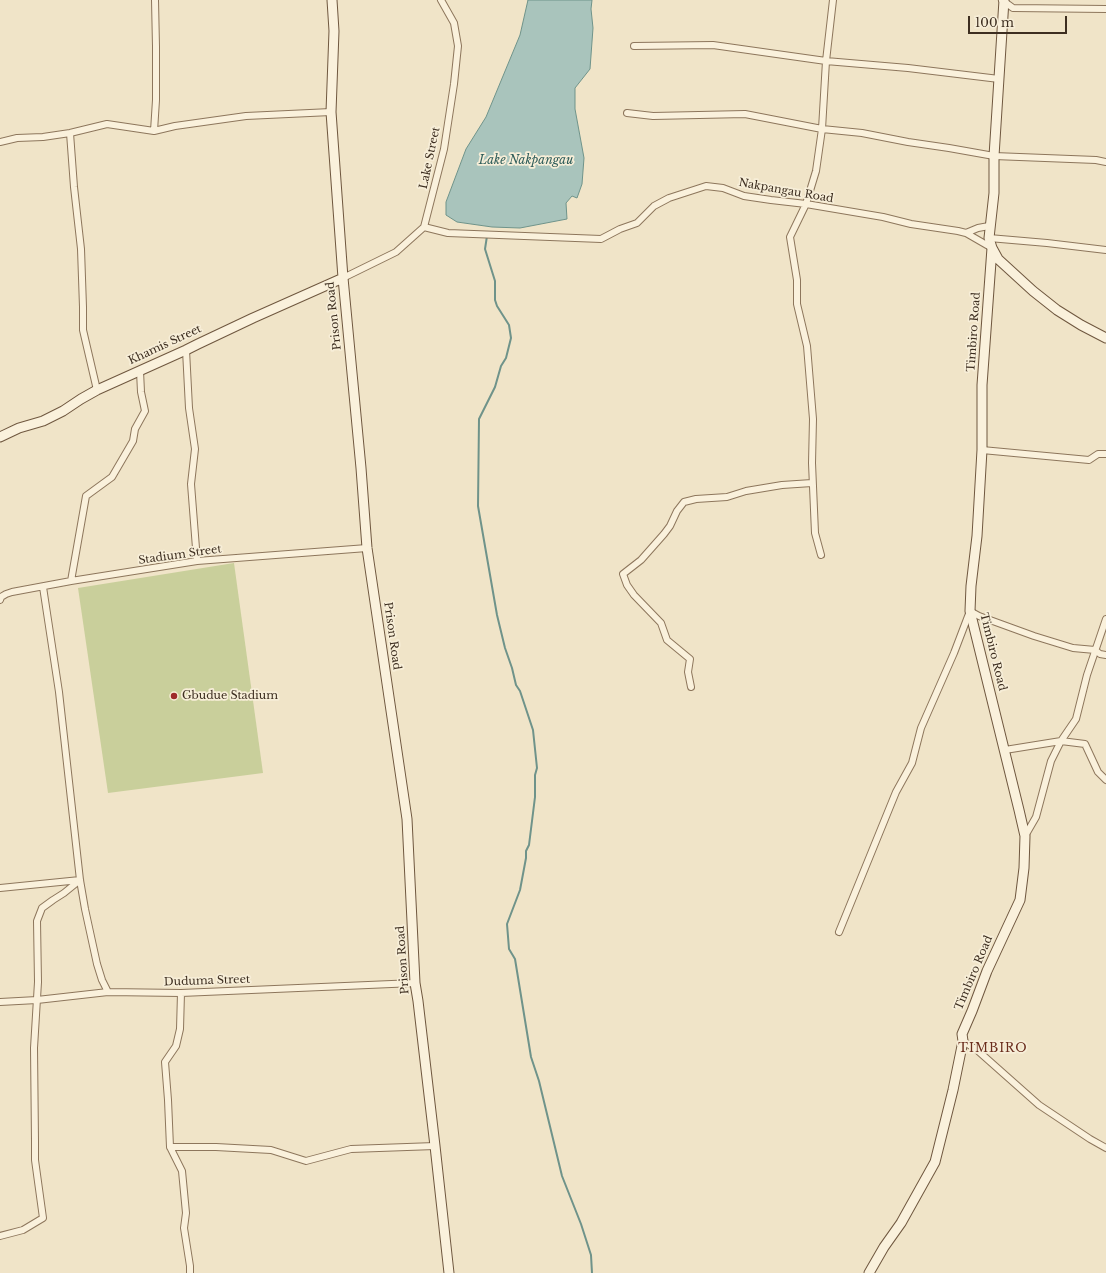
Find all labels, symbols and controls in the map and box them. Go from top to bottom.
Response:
scale bar [970,8,1069,34]
text: 100 m [975,15,1014,30]
street label: Lake Street [417,126,443,190]
water label: Lake Nakpangau [479,154,573,168]
street label: Nakpangau Road [738,176,834,206]
street label: Prison Road [324,281,344,351]
street label: Timbiro Road [965,292,983,372]
street label: Khamis Street [126,322,204,368]
street label: Stadium Street [138,543,222,567]
street label: Prison Road [381,601,403,671]
street label: Timbiro Road [977,612,1009,692]
place label: Gbudue Stadium [182,689,278,703]
marker: Gbudue Stadium [169,691,179,701]
street label: Prison Road [394,925,412,995]
street label: Timbiro Road [952,934,996,1012]
street label: Duduma Street [164,973,250,989]
district label: TIMBIRO [958,1042,1028,1056]

